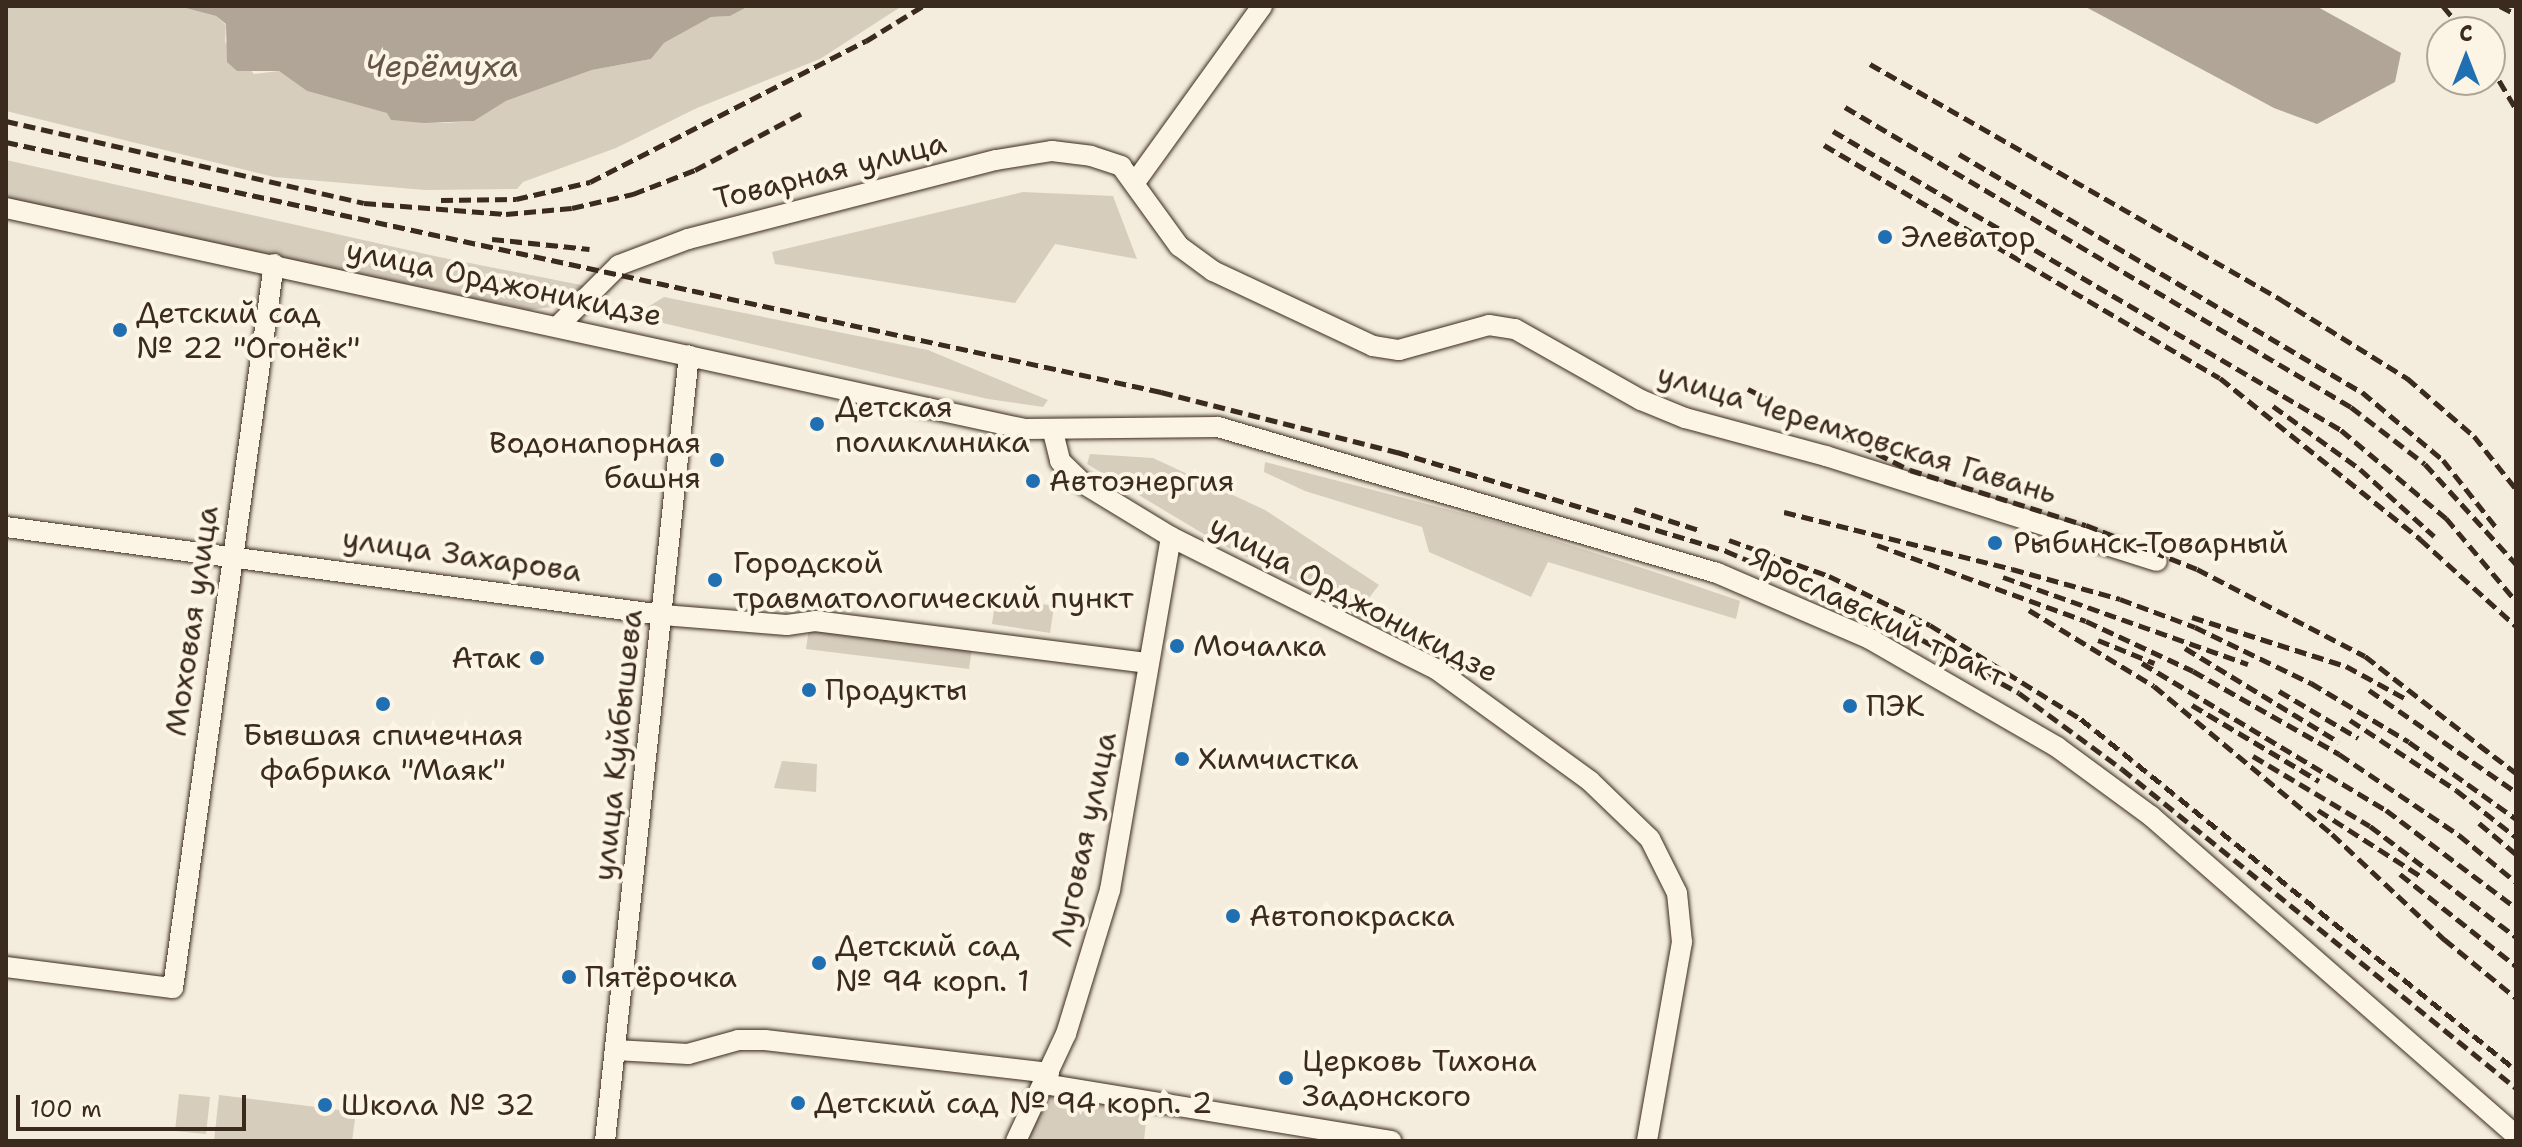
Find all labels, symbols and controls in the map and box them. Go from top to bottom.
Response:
north arrow [2426,16,2506,96]
text: С [2459,19,2473,48]
water label: Черёмуха [365,47,519,85]
street label: Товарная улица [710,125,950,217]
place label: Элеватор [1901,219,2036,255]
marker: Элеватор [1876,228,1894,246]
street label: улица Орджоникидзе [343,232,665,334]
place label: Детский сад № 22 "Огонёк" [136,295,360,366]
marker: Детский сад № 22 "Огонёк" [111,321,129,339]
street label: улица Черемховская Гавань [1653,356,2061,512]
place label: Детская поликлиника [835,389,1030,460]
marker: Детская поликлиника [806,413,828,435]
place label: Водонапорная башня [489,425,701,496]
marker: Водонапорная башня [708,451,726,469]
place label: Автоэнергия [1049,463,1235,499]
marker: Автоэнергия [1024,472,1042,490]
street label: Моховая улица [158,503,226,739]
street label: улица Орджоникидзе [1203,508,1505,690]
street label: улица Захарова [340,520,584,590]
place label: Рыбинск-Товарный [2013,525,2288,561]
marker: Рыбинск-Товарный [1984,532,2006,554]
street label: Ярославский тракт [1744,539,2012,695]
place label: Городской травматологический пункт [733,545,1134,616]
marker: Городской травматологический пункт [704,569,726,591]
street label: улица Куйбышева [586,607,650,883]
place label: Мочалка [1193,628,1326,664]
marker: Мочалка [1168,637,1186,655]
place label: Атак [452,640,521,676]
marker: Атак [528,649,546,667]
place label: Продукты [825,672,968,708]
marker: Продукты [800,681,818,699]
place label: ПЭК [1866,688,1925,724]
marker: Бывшая спичечная фабрика "Маяк" [374,695,392,713]
marker: ПЭК [1841,697,1859,715]
place label: Бывшая спичечная фабрика "Маяк" [243,717,523,788]
street label: Луговая улица [1044,728,1124,950]
place label: Химчистка [1198,741,1358,777]
marker: Химчистка [1173,750,1191,768]
place label: Автопокраска [1249,898,1455,934]
marker: Автопокраска [1224,907,1242,925]
place label: Детский сад № 94 корп. 1 [835,928,1030,998]
marker: Детский сад № 94 корп. 1 [810,954,828,972]
place label: Пятёрочка [585,959,737,995]
marker: Пятёрочка [560,968,578,986]
place label: Церковь Тихона Задонского [1302,1043,1537,1114]
marker: Церковь Тихона Задонского [1277,1069,1295,1087]
scale bar [20,1079,250,1129]
place label: Детский сад № 94 корп. 2 [814,1085,1212,1121]
place label: Школа № 32 [341,1087,535,1123]
text: 100 m [30,1093,102,1125]
marker: Детский сад № 94 корп. 2 [789,1094,807,1112]
marker: Школа № 32 [316,1096,334,1114]

